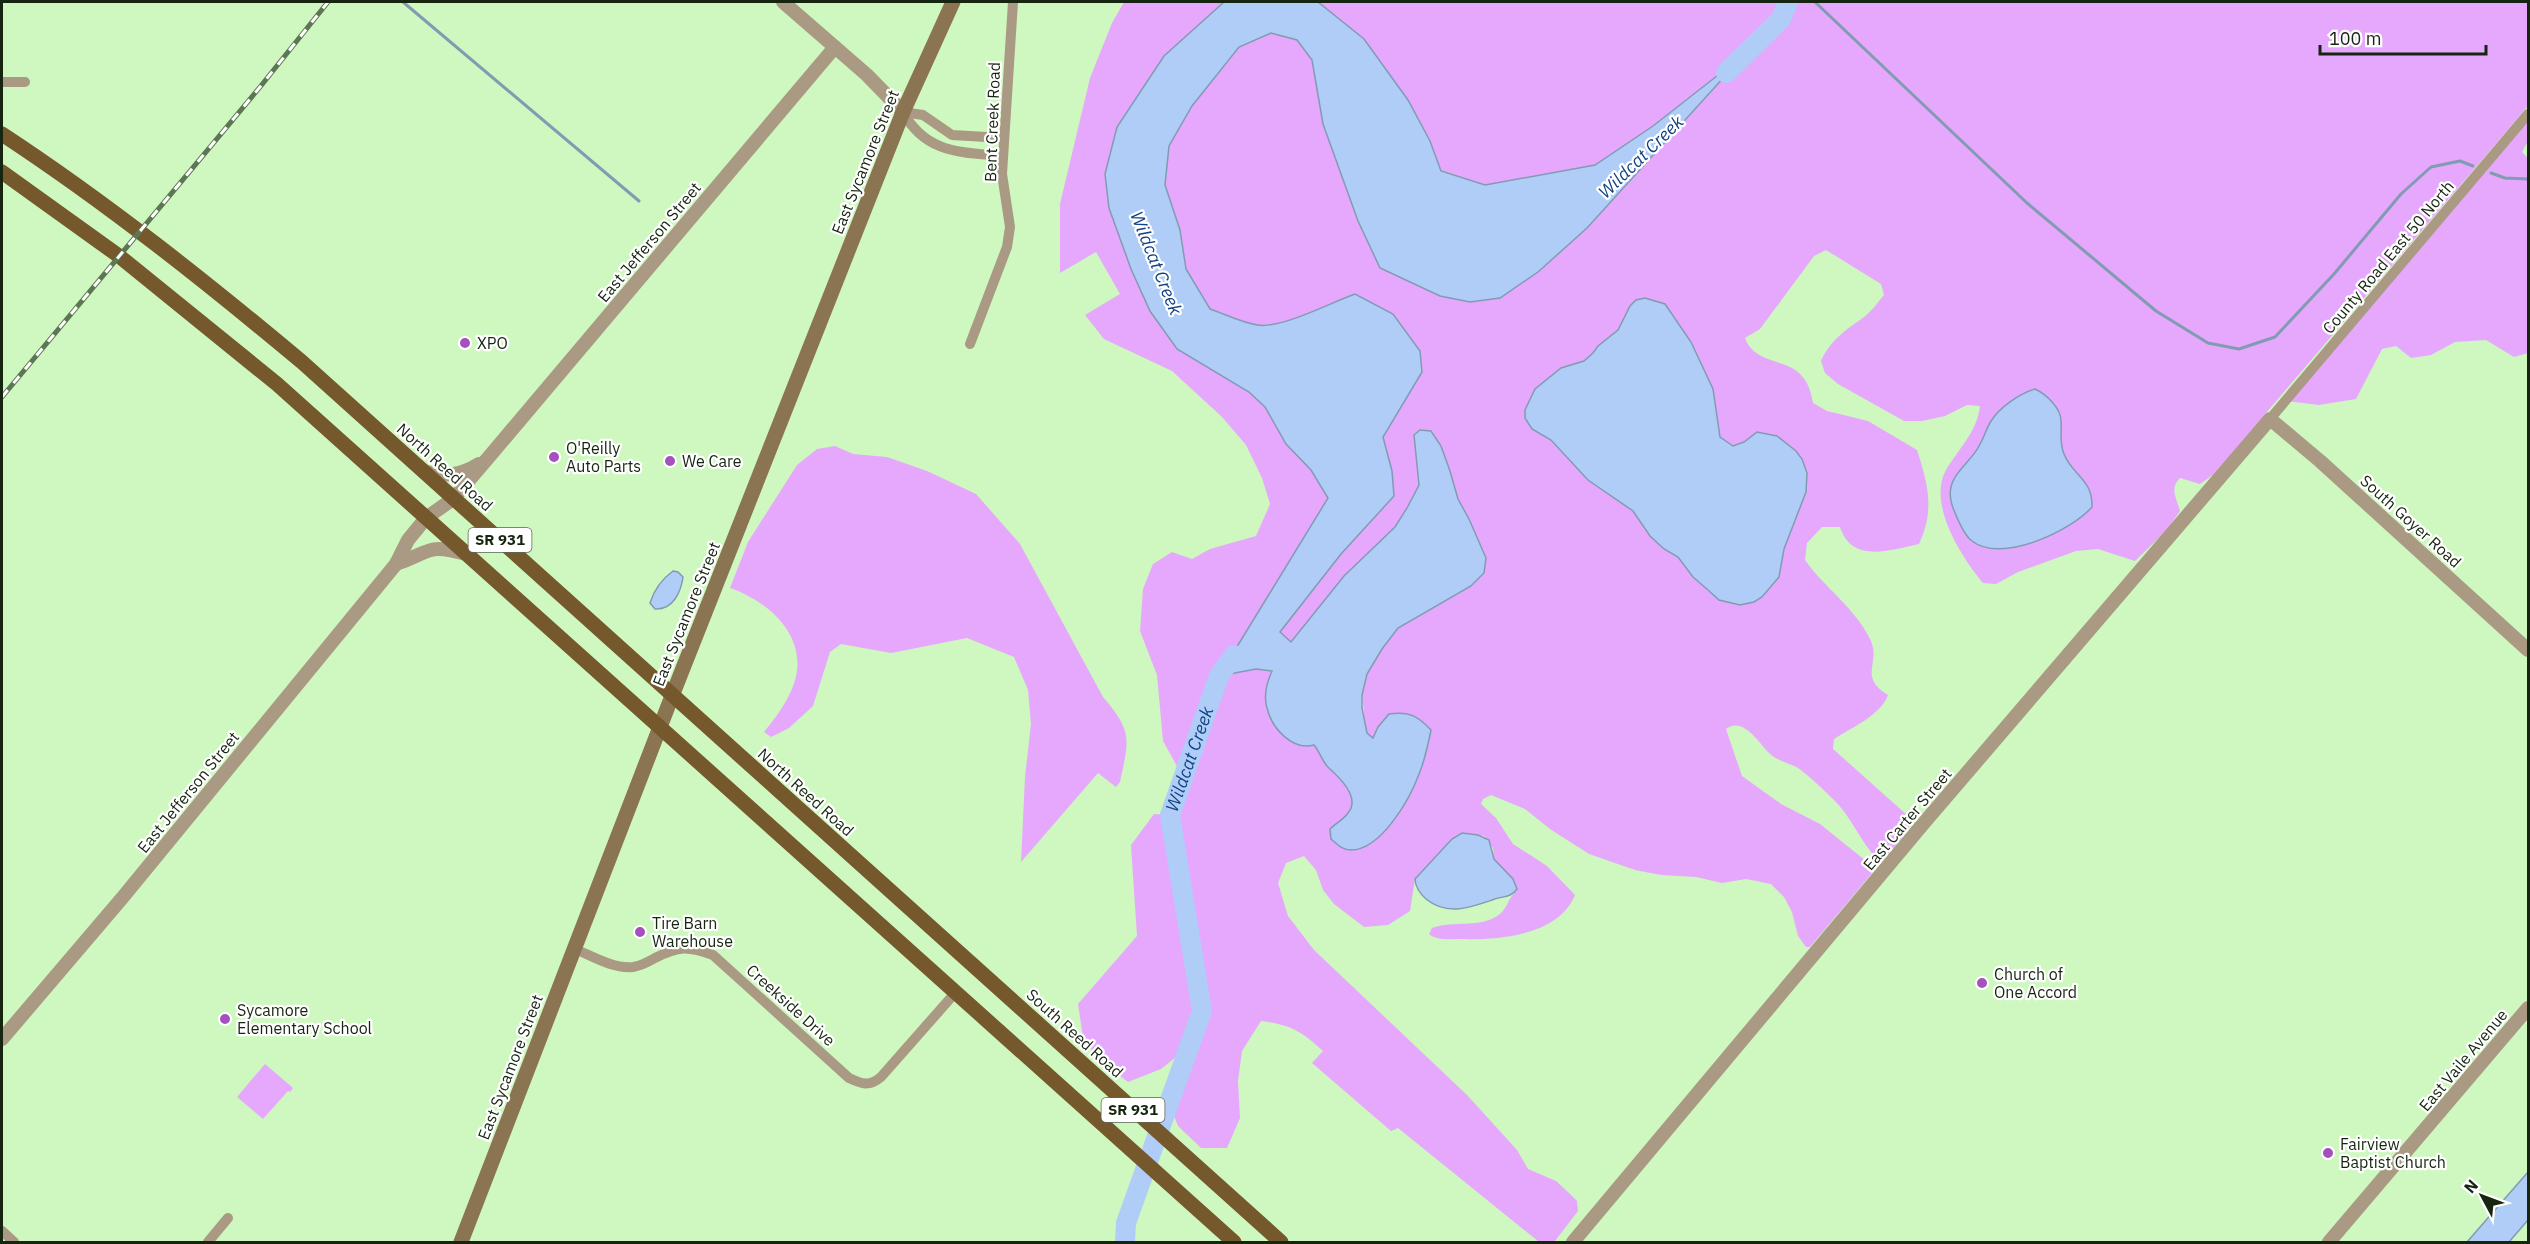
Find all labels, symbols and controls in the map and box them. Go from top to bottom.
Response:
scale bar [2320,18,2486,56]
text: 100 m [2329,27,2381,50]
street label: Bent Creek Road [980,62,1004,182]
street label: East Sycamore Street [827,87,903,237]
water label: Wildcat Creek [1593,110,1689,203]
street label: County Road East 50 North [2318,176,2458,338]
street label: East Jefferson Street [593,178,705,306]
water label: Wildcat Creek [1125,208,1188,319]
place label: XPO [477,333,508,353]
marker: XPO [458,336,472,350]
street label: North Reed Road [393,419,497,515]
place label: O'Reilly Auto Parts [566,438,641,476]
marker: O'Reilly Auto Parts [547,450,561,464]
place label: We Care [682,451,742,471]
marker: We Care [663,454,677,468]
street label: South Goyer Road [2356,470,2466,572]
road number: SR 931 [468,528,532,552]
street label: East Sycamore Street [648,539,724,689]
water label: Wildcat Creek [1160,703,1219,815]
street label: East Jefferson Street [133,727,243,857]
street label: North Reed Road [754,744,858,840]
street label: East Carter Street [1858,764,1956,874]
place label: Tire Barn Warehouse [652,913,733,951]
marker: Tire Barn Warehouse [633,925,647,939]
street label: Creekside Drive [743,960,840,1050]
place label: Church of One Accord [1994,964,2077,1002]
marker: Church of One Accord [1975,976,1989,990]
street label: South Reed Road [1023,984,1127,1082]
street label: East Sycamore Street [473,992,547,1142]
place label: Sycamore Elementary School [237,1000,372,1038]
street label: East Vaile Avenue [2414,1005,2512,1115]
marker: Sycamore Elementary School [218,1012,232,1026]
road number: SR 931 [1102,1098,1164,1122]
place label: Fairview Baptist Church [2340,1134,2446,1172]
marker: Fairview Baptist Church [2321,1146,2335,1160]
north arrow [2452,1166,2512,1226]
text: N [2459,1175,2482,1197]

